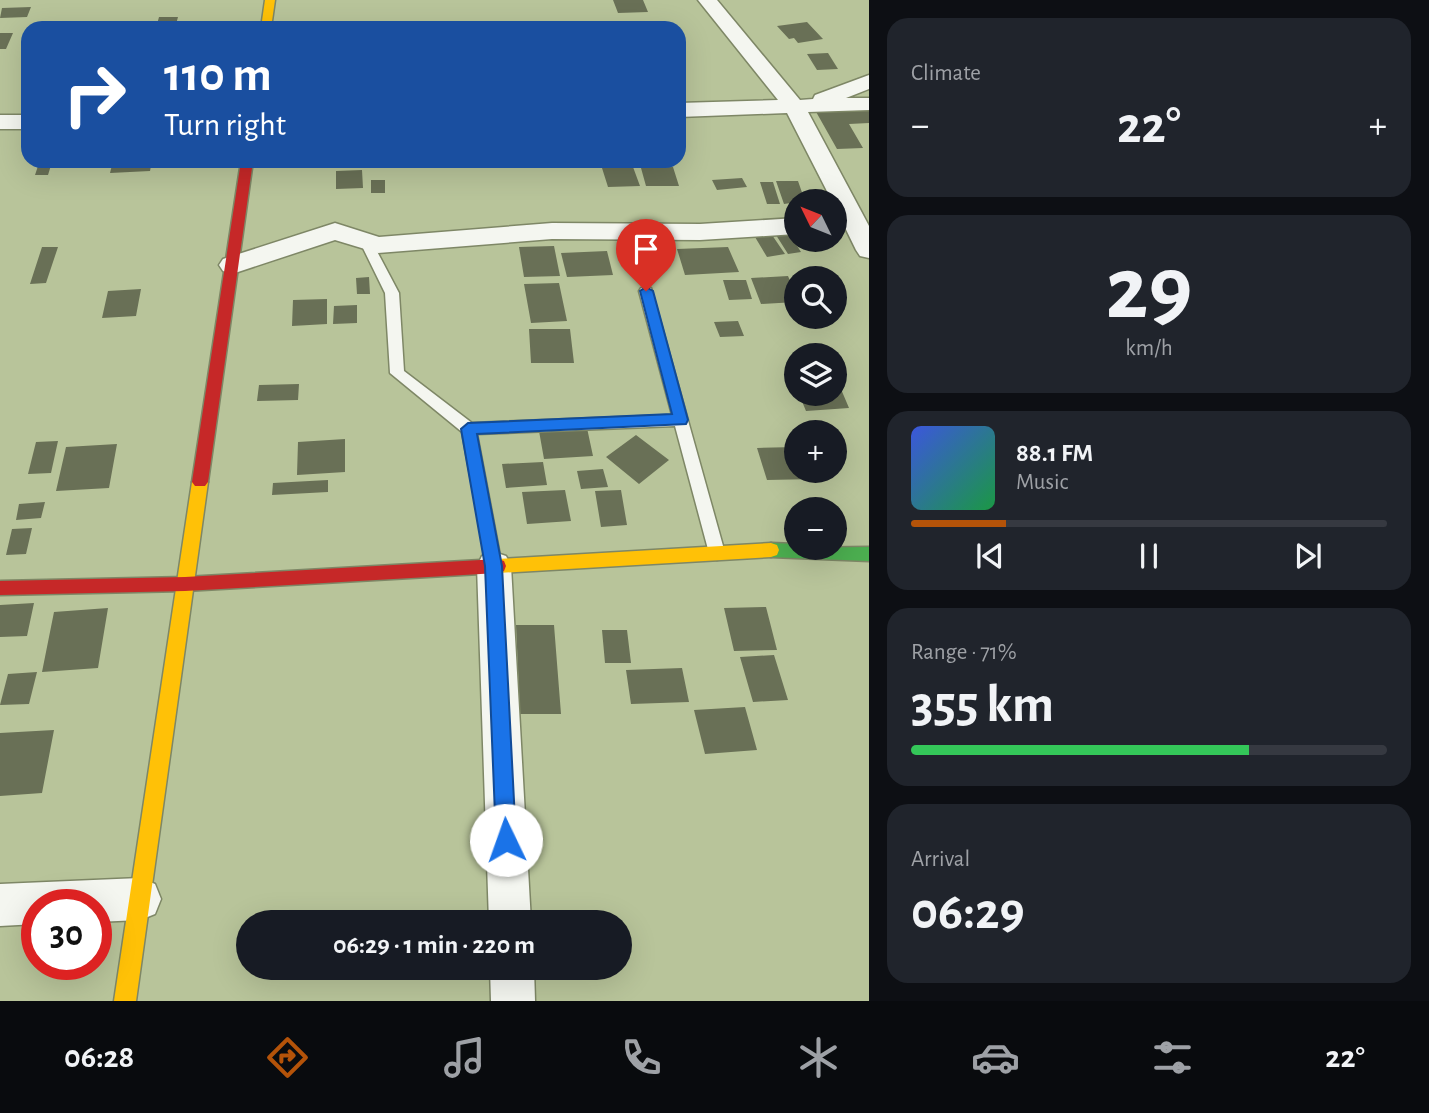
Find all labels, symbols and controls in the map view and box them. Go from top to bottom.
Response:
icon: right [49,49,140,140]
text: 110 m [164,51,272,100]
text: Climate [911,62,981,85]
text: 22° [1117,100,1181,152]
text: − [911,107,929,145]
text: + [1369,107,1387,145]
text: Turn right [164,109,286,141]
north arrow [784,189,847,252]
map controls [784,189,847,560]
pin [616,219,676,291]
icon: arrive [627,230,665,268]
text: 29 [1106,244,1192,335]
button: search [784,266,847,329]
text: km/h [1125,337,1173,360]
button: layers [784,343,847,406]
button: + [784,420,847,483]
text: 88.1 FM [1016,440,1093,466]
text: Music [1016,471,1068,494]
button: − [784,497,847,560]
icon: previous [971,537,1009,575]
icon: pause [1130,537,1168,575]
icon: next [1289,537,1327,575]
text: Range · 71% [911,641,1017,664]
text: 355 km [911,679,1054,731]
position arrow [469,803,543,877]
text: Arrival [911,848,970,871]
text: 06:29 [911,886,1025,938]
speed limit sign: 30 [21,889,112,980]
text: 06:29 · 1 min · 220 m [333,932,535,958]
icon: directions [263,1033,312,1082]
icon: music [440,1033,489,1082]
icon: phone [617,1033,666,1082]
icon: climate [794,1033,843,1082]
icon: car [971,1033,1020,1082]
icon: filters [1148,1033,1197,1082]
text: 06:28 [64,1041,134,1073]
text: 22° [1325,1041,1365,1073]

